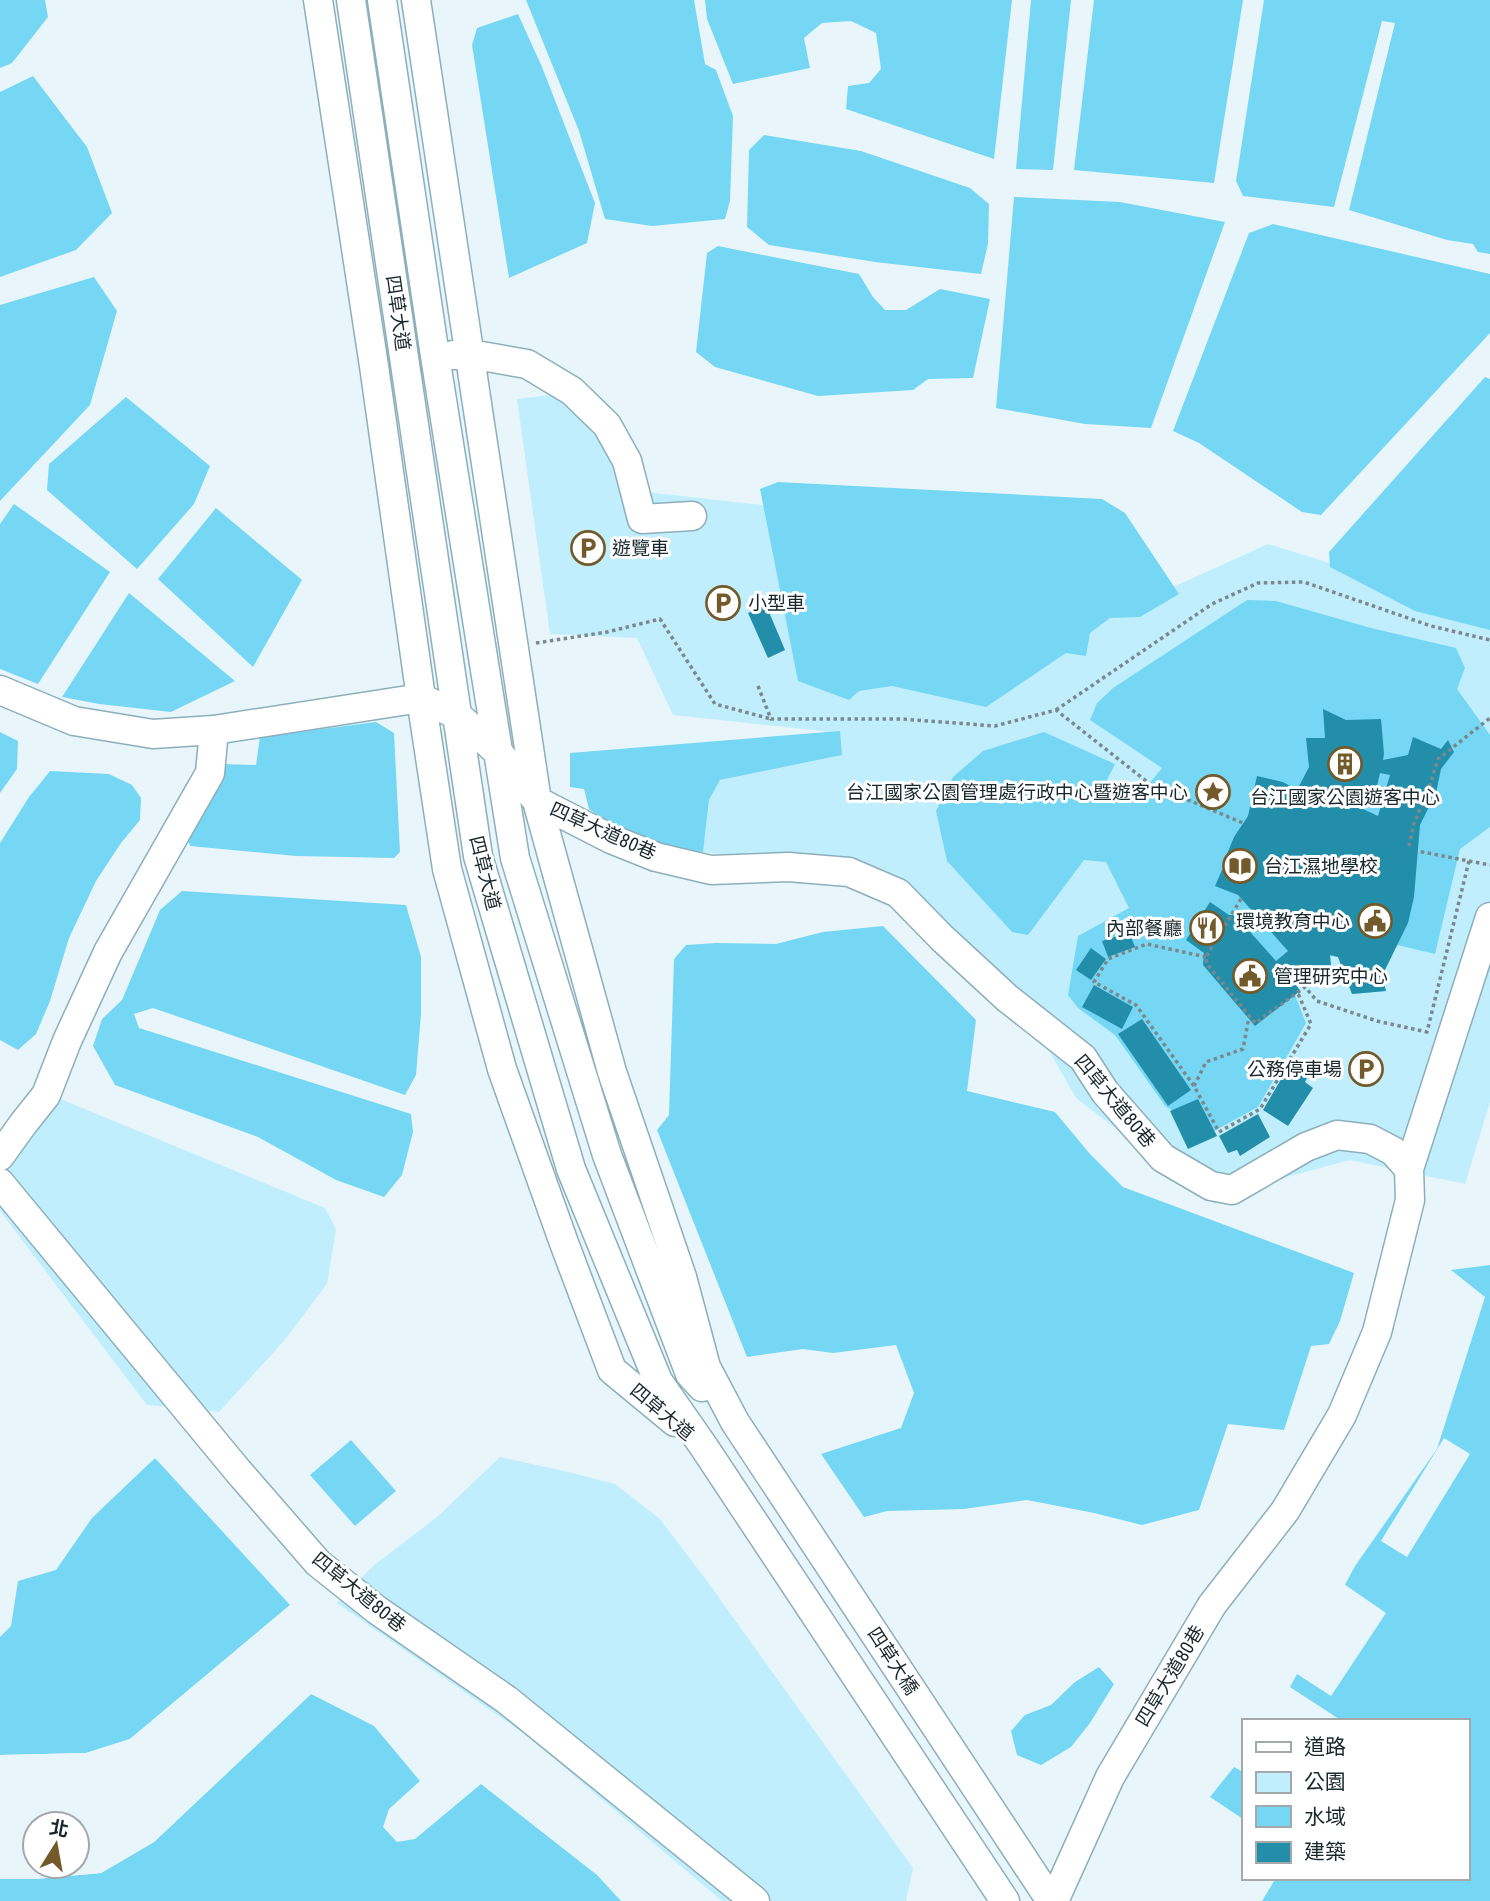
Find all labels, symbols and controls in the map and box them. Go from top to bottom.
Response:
street label: 四草大道 [381,274,415,352]
parking icon: 遊覽車 [569,529,607,567]
place label: 遊覽車 [612,537,669,560]
parking icon: 小型車 [704,584,742,622]
place label: 小型車 [748,592,805,615]
building icon: 台江國家公園遊客中心 [1326,745,1364,783]
place icon: 台江國家公園管理處行政中心暨遊客中心 [1194,773,1232,811]
place label: 台江國家公園管理處行政中心暨遊客中心 [846,781,1188,804]
place label: 台江國家公園遊客中心 [1250,786,1440,809]
street label: 四草大道80巷 [546,797,660,865]
street label: 四草大道 [465,833,505,913]
library icon: 台江濕地學校 [1221,847,1259,885]
place label: 台江濕地學校 [1264,855,1378,878]
public building icon: 環境教育中心 [1356,902,1394,940]
restaurant icon: 內部餐廳 [1188,909,1226,947]
place label: 環境教育中心 [1236,910,1350,933]
place label: 內部餐廳 [1106,917,1182,940]
public building icon: 管理研究中心 [1231,957,1269,995]
place label: 管理研究中心 [1274,965,1388,988]
street label: 四草大道80巷 [1070,1050,1160,1152]
parking icon: 公務停車場 [1347,1050,1385,1088]
place label: 公務停車場 [1247,1058,1342,1081]
street label: 四草大道 [625,1379,699,1445]
street label: 四草大道80巷 [308,1547,410,1637]
street label: 四草大道80巷 [1131,1621,1209,1731]
street label: 四草大橋 [863,1623,923,1699]
legend [1242,1719,1469,1880]
text: 道路 [1304,1735,1346,1759]
text: 公園 [1304,1770,1346,1794]
text: 水域 [1304,1805,1346,1829]
north arrow [21,1810,91,1880]
text: 北 [48,1816,71,1842]
text: 建築 [1304,1840,1346,1864]

